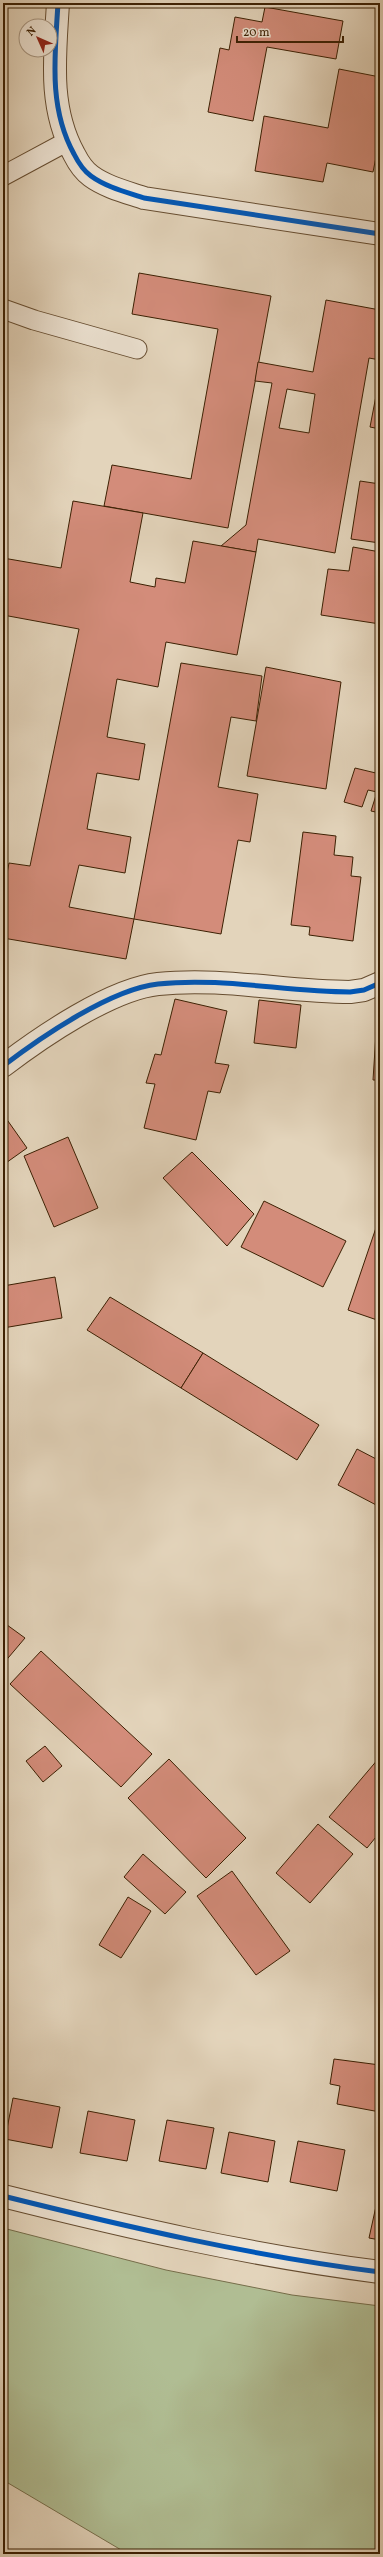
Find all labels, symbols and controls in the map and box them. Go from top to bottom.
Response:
north arrow [18,18,58,58]
scale bar [237,18,343,44]
text: N [24,24,40,40]
text: 20 m [243,25,270,41]

